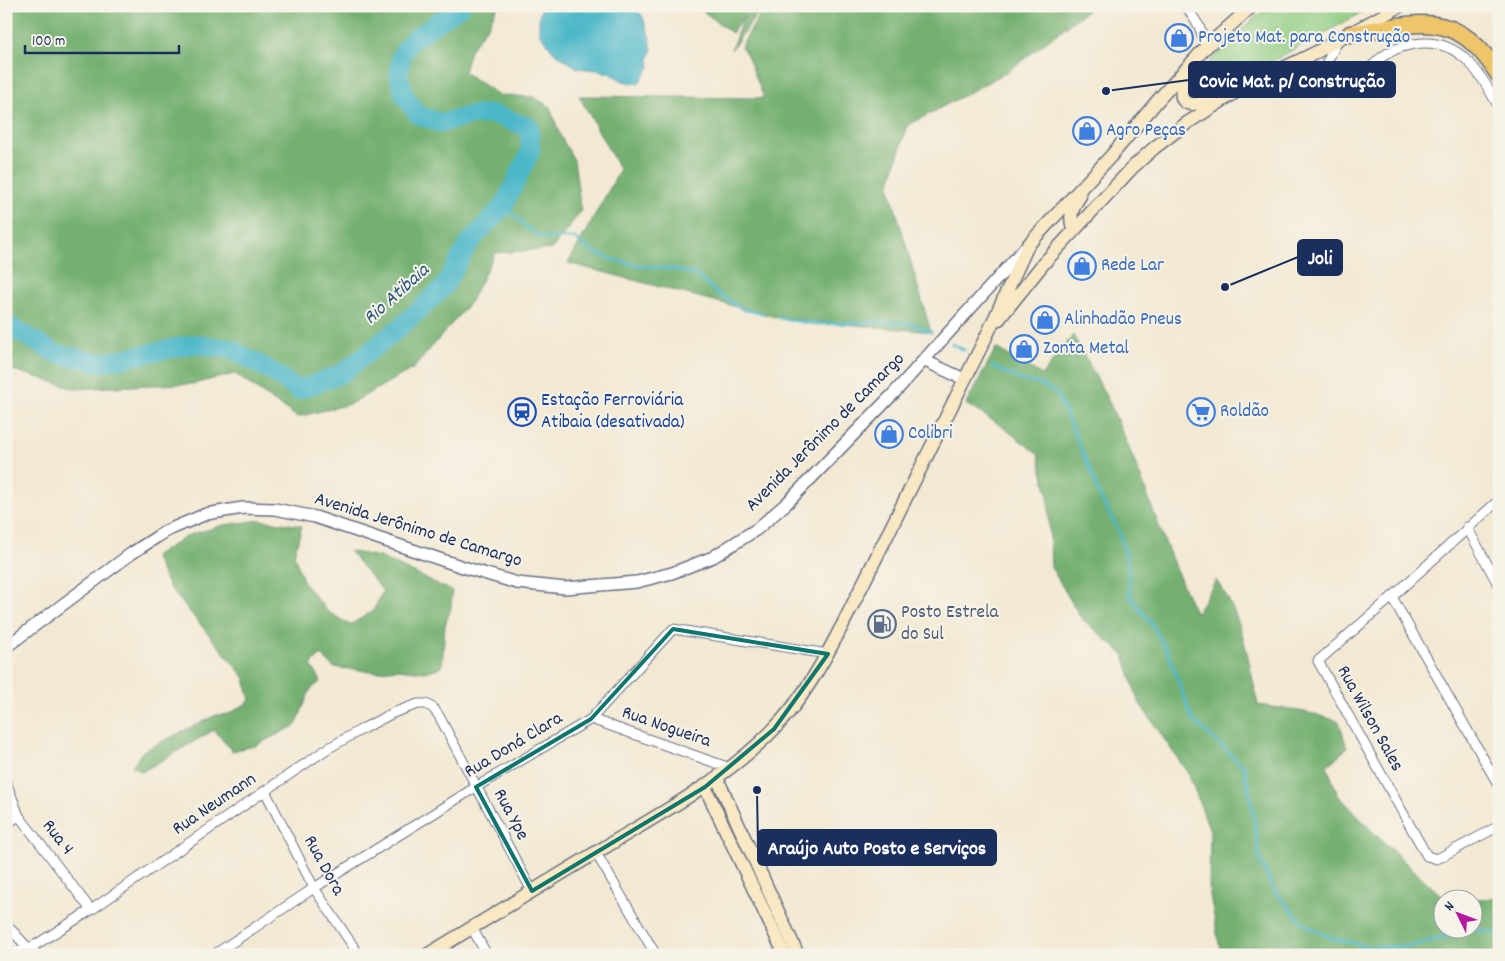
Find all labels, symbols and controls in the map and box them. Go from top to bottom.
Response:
scale bar [25,22,179,54]
shop icon: Projeto Mat. para Construção [1164,23,1194,53]
place label: Projeto Mat. para Construção [1198,25,1410,52]
text: 100 m [32,31,65,53]
callout: Covic Mat. p/ Construção [1189,62,1395,97]
text: Covic Mat. p/ Construção [1199,69,1385,97]
shop icon: Agro Peças [1072,116,1102,146]
place label: Agro Peças [1106,118,1186,145]
callout: Joli [1298,240,1342,275]
text: Joli [1308,246,1333,274]
shop icon: Rede Lar [1067,251,1097,281]
place label: Rede Lar [1101,253,1164,280]
water label: Rio Atibaia [358,257,437,332]
shop icon: Alinhadão Pneus [1030,305,1060,335]
place label: Alinhadão Pneus [1064,307,1182,334]
shop icon: Zonta Metal [1009,334,1039,364]
place label: Zonta Metal [1043,336,1129,363]
street label: Avenida Jerônimo de Camargo [740,347,912,519]
place label: Estação Ferroviária Atibaia (desativada) [541,388,685,437]
station icon: Estação Ferroviária Atibaia (desativada) [507,397,537,427]
supermarket icon: Roldão [1186,397,1216,427]
place label: Roldão [1220,399,1269,426]
shop icon: Colibri [874,419,904,449]
place label: Colibri [908,421,953,448]
street label: Avenida Jerônimo de Camargo [311,487,525,575]
place label: Posto Estrela do Sul [901,600,999,649]
fuel station icon: Posto Estrela do Sul [867,609,897,639]
street label: Rua Wilson Sales [1329,661,1409,777]
street label: Rua Nogueira [618,700,715,756]
street label: Rua Doná Clara [460,705,569,786]
street label: Rua Neumann [168,767,262,843]
street label: Rua Ype [485,784,535,846]
street label: Rua 4 [34,814,80,862]
callout: Araújo Auto Posto e Serviços [758,830,996,865]
street label: Rua Dora [295,831,351,902]
text: Araújo Auto Posto e Serviços [768,836,986,864]
north arrow [1432,888,1482,938]
text: N [1440,897,1460,916]

